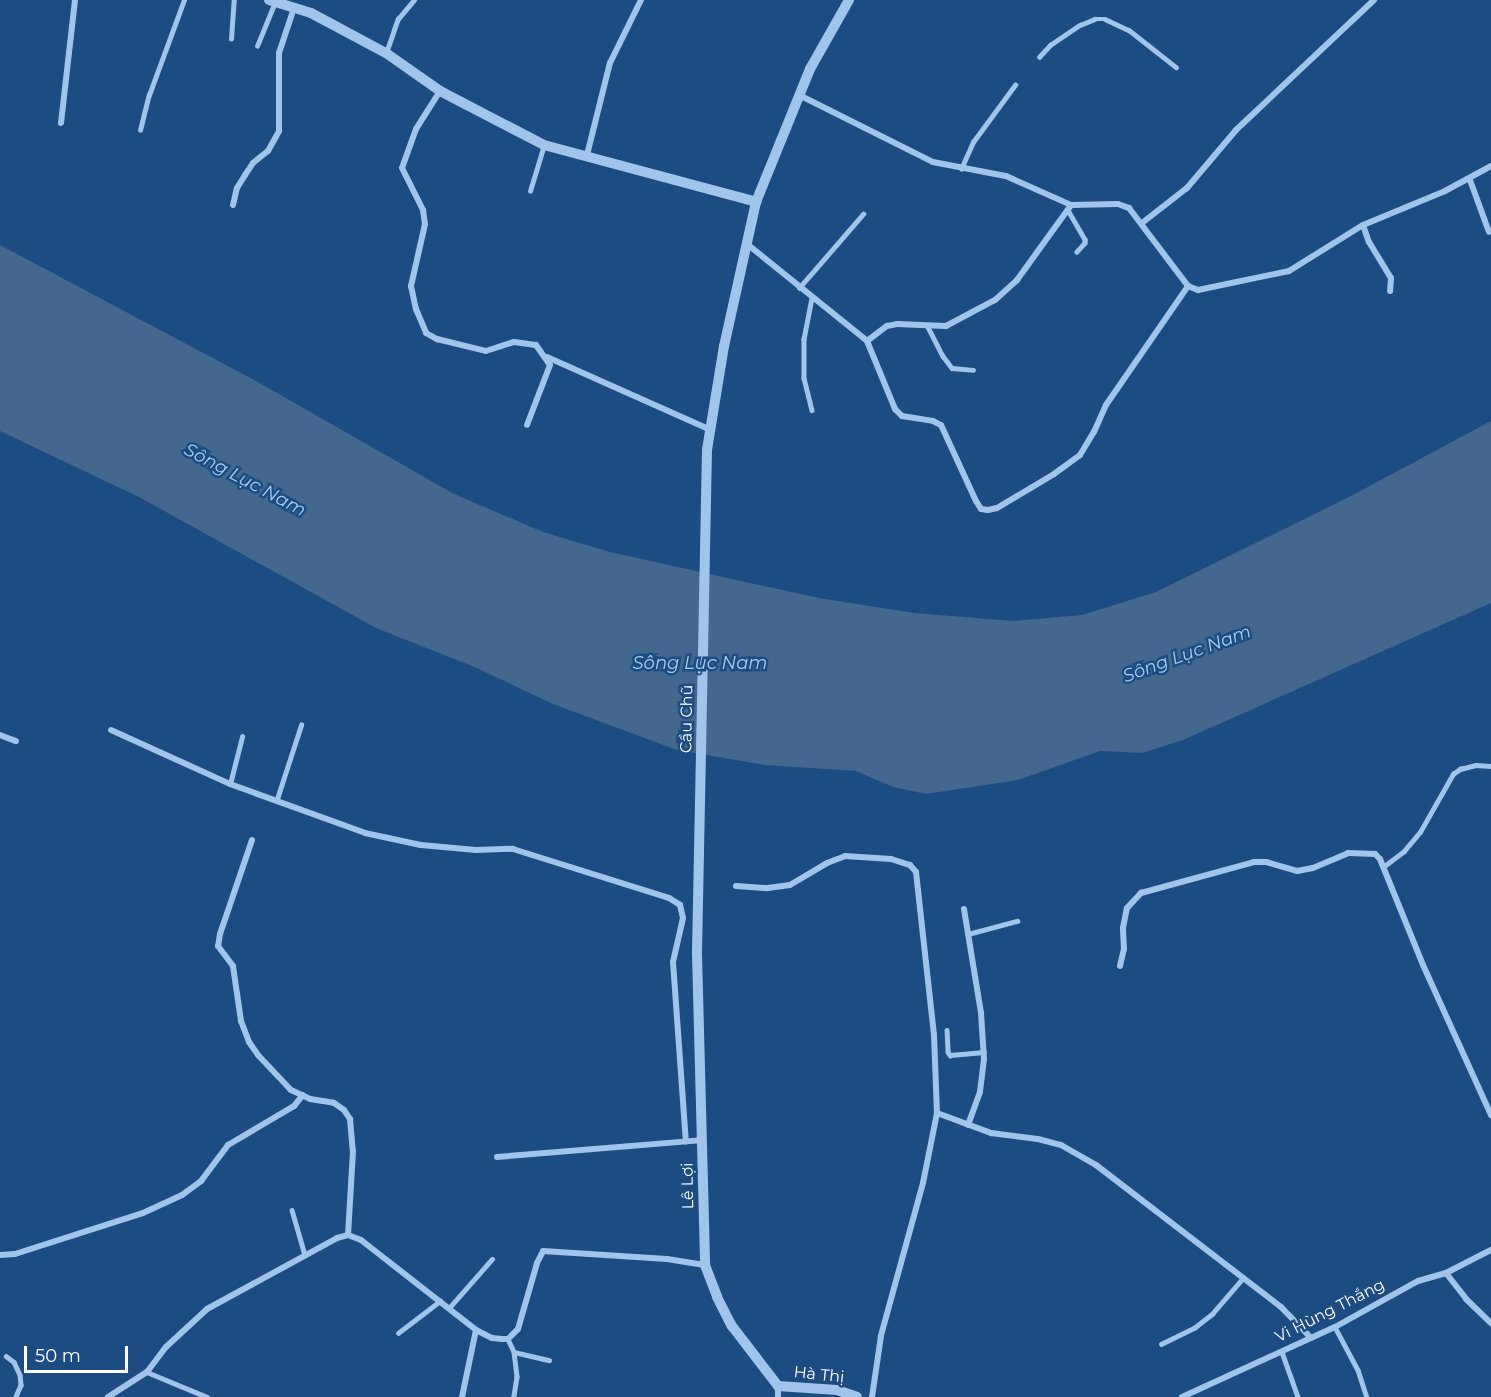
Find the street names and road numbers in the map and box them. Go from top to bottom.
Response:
street label: Cầu Chũ [677,685,697,753]
street label: Lê Lợi [678,1162,698,1210]
street label: Vi Hùng Thắng [1272,1275,1388,1347]
street label: Hà Thị [793,1363,845,1387]

